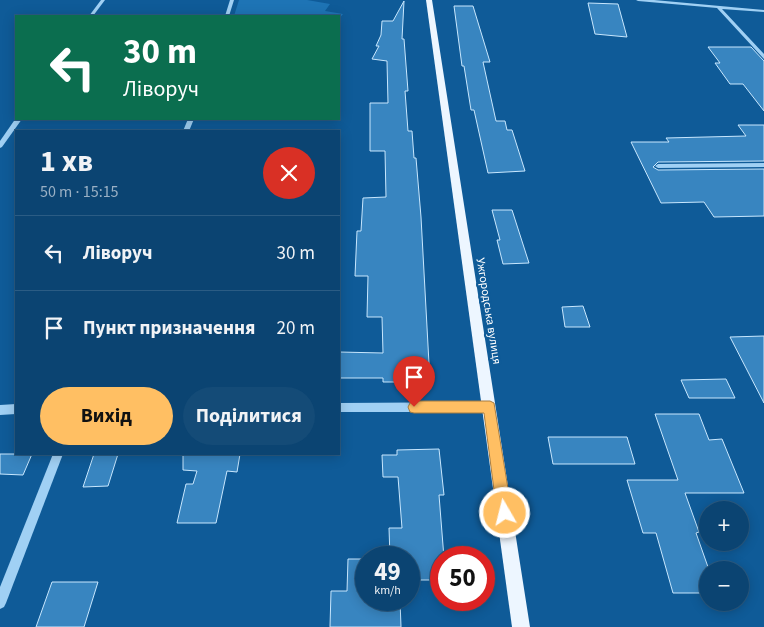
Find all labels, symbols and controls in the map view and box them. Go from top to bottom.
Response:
text: 30 m [123,27,197,77]
icon: left [40,35,105,100]
text: Ліворуч [123,73,199,105]
text: 1 хв [40,140,93,183]
button: close [263,147,315,199]
text: 50 m · 15:15 [40,181,119,203]
icon: left [40,239,68,267]
text: Ліворуч [83,240,152,267]
text: 30 m [277,240,315,267]
street label: Ужгородська вулиця [472,257,505,366]
icon: arrive [40,314,68,342]
text: Пункт призначення [83,315,255,342]
text: 20 m [277,315,315,342]
pin [393,356,435,407]
icon: arrive [400,363,428,391]
button: Вихід [40,387,173,445]
button: Поділитися [183,387,315,445]
position arrow [478,486,530,538]
map controls [699,501,749,611]
button: + [699,501,749,551]
speed limit sign: 50 [430,546,495,611]
text: 49 [374,554,401,590]
button: − [699,561,749,611]
text: km/h [374,582,401,599]

